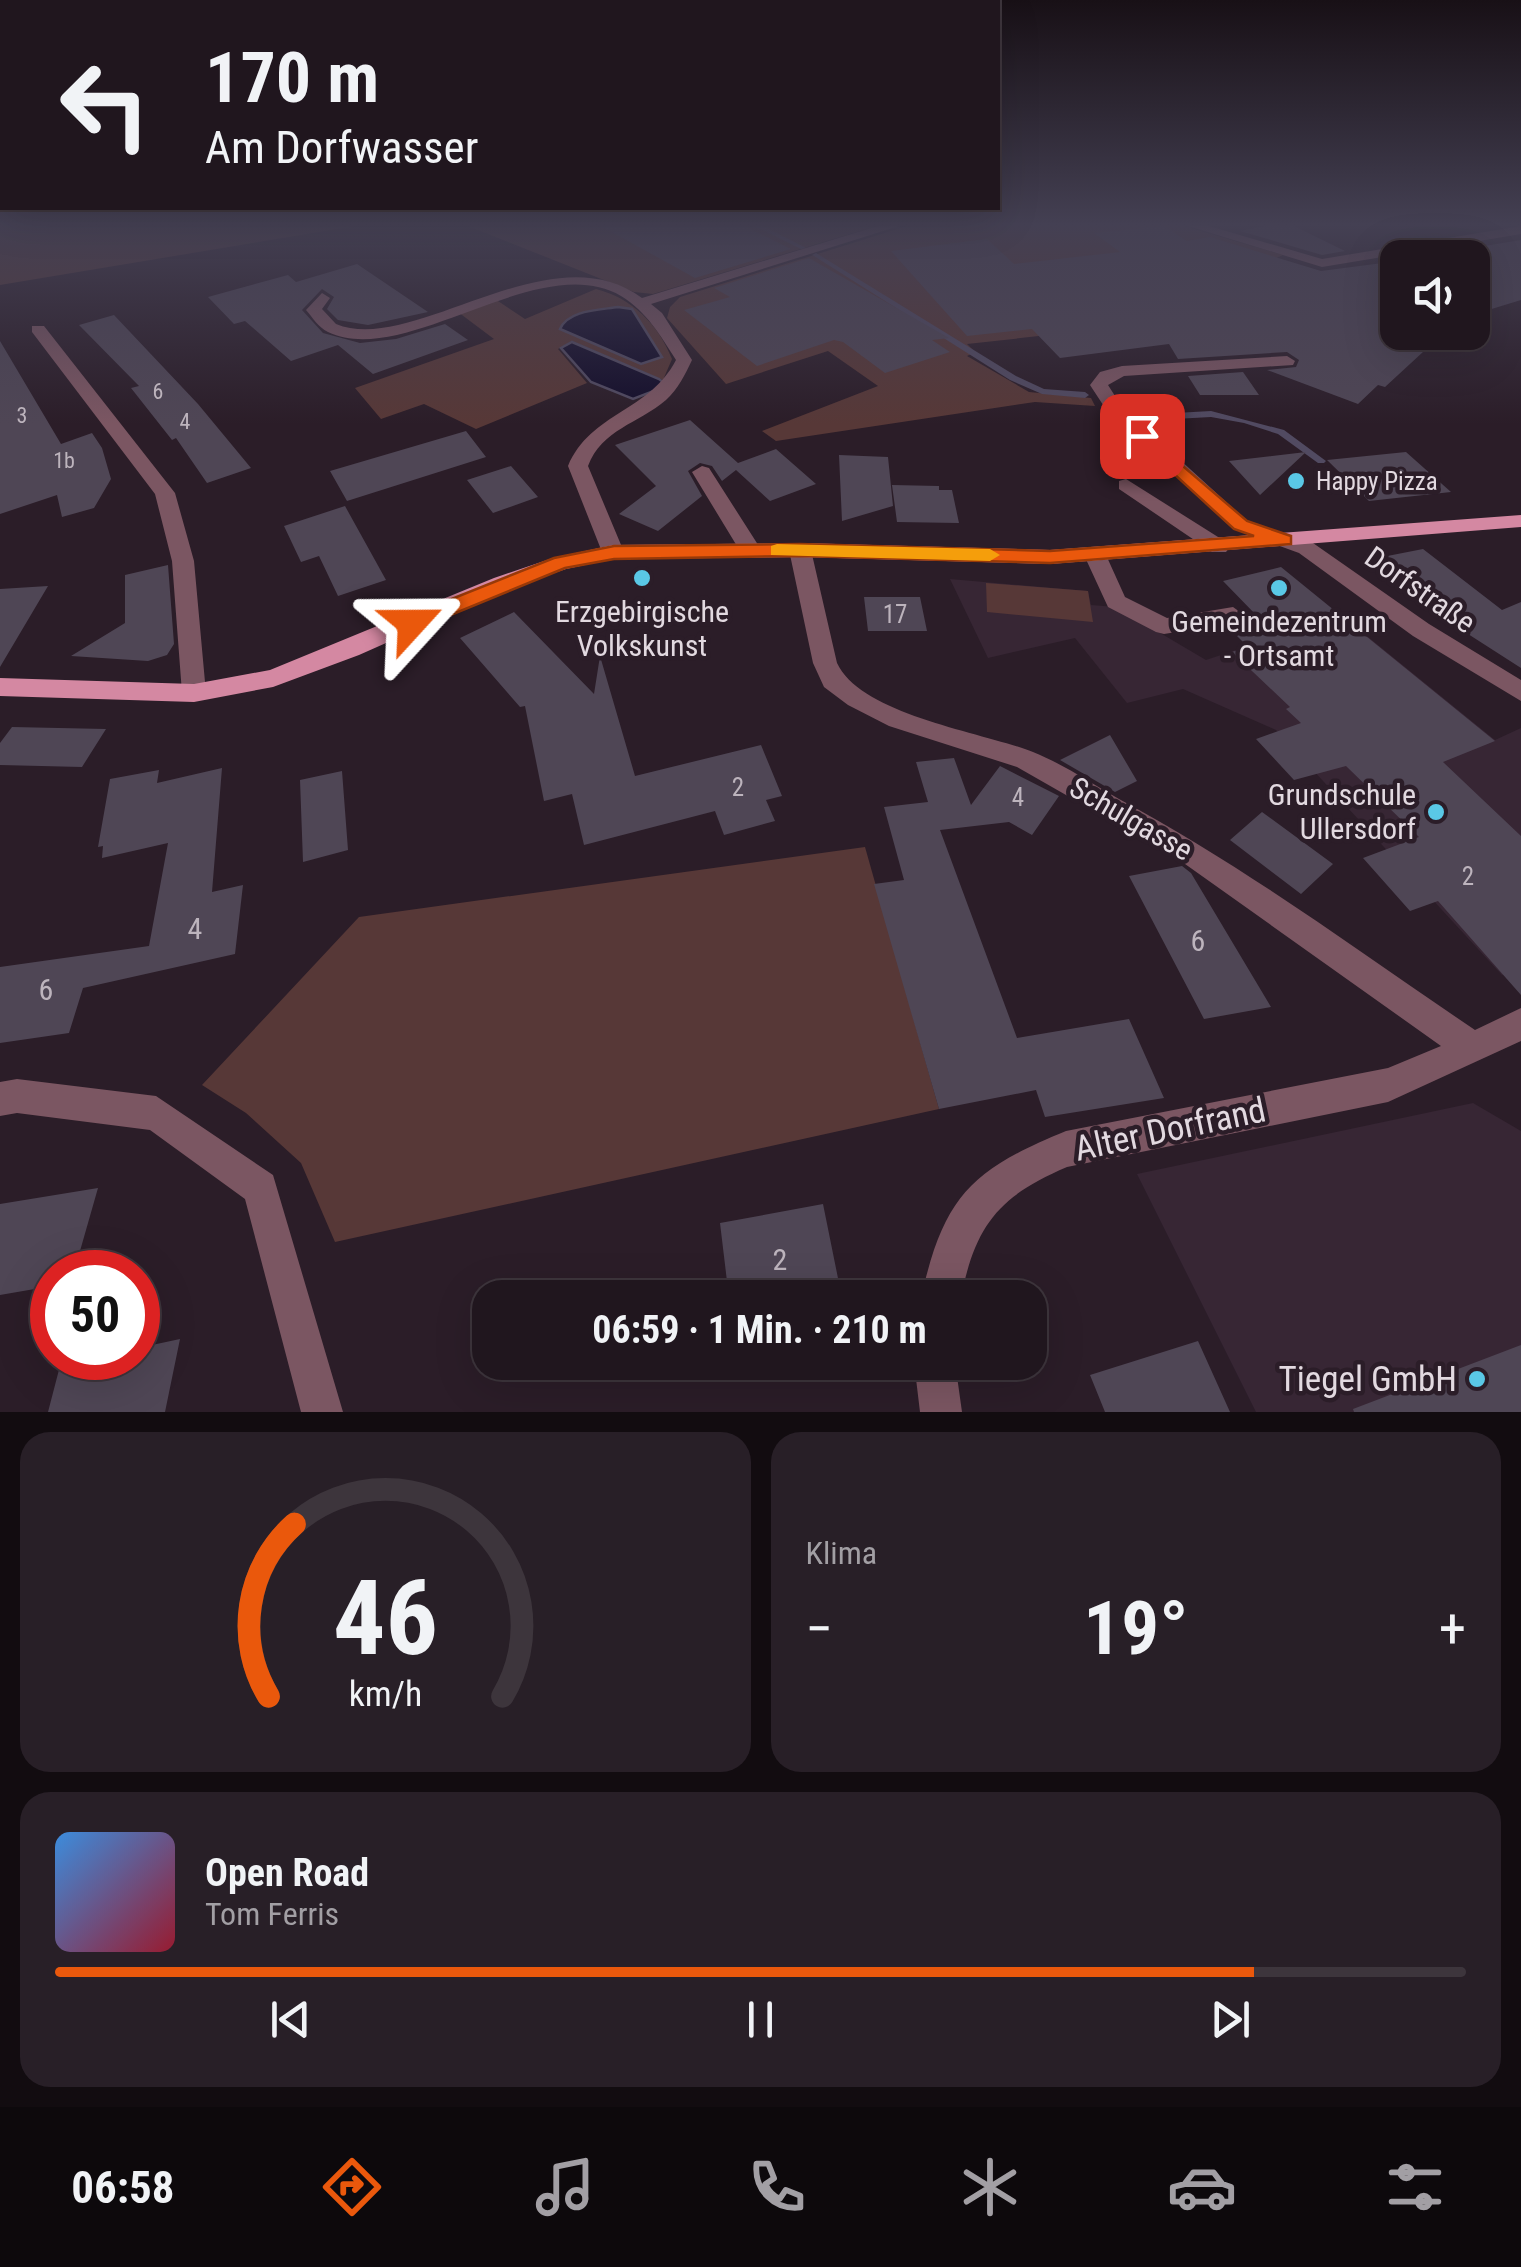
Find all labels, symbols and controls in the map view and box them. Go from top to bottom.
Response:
text: 170 m [205,37,379,119]
icon: left [40,40,170,170]
text: Am Dorfwasser [205,121,478,174]
map controls [1380,240,1490,350]
button: sound [1380,240,1490,350]
house number: 6 [153,379,163,404]
pin [1100,394,1185,479]
house number: 3 [17,403,27,428]
house number: 4 [180,409,191,434]
icon: arrive [1115,409,1170,464]
house number: 1b [53,448,75,473]
place label: Happy Pizza [1316,467,1438,496]
marker: Happy Pizza [1285,470,1307,492]
street label: Dorfstraße [1359,539,1482,640]
marker: Erzgebirgische Volkskunst [631,567,653,589]
position arrow [360,571,464,675]
marker: Gemeindezentrum - Ortsamt [1268,577,1290,599]
place label: Erzgebirgische Volkskunst [555,594,729,663]
house number: 17 [883,600,907,629]
place label: Gemeindezentrum - Ortsamt [1171,604,1387,673]
street label: Schulgasse [1064,769,1199,868]
house number: 2 [732,773,744,802]
place label: Grundschule Ullersdorf [1268,777,1417,846]
house number: 4 [1012,783,1024,812]
marker: Grundschule Ullersdorf [1425,801,1447,823]
house number: 2 [1462,862,1474,891]
house number: 4 [188,911,202,946]
house number: 6 [1191,923,1205,958]
house number: 6 [39,972,53,1007]
street label: Alter Dorfrand [1071,1089,1269,1170]
house number: 2 [773,1242,787,1277]
speed limit sign: 50 [30,1250,160,1380]
text: 06:59 · 1 Min. · 210 m [592,1308,927,1352]
place label: Tiegel GmbH [1279,1359,1457,1400]
marker: Tiegel GmbH [1466,1368,1488,1390]
text: Klima [806,1534,877,1572]
text: 46 [333,1558,438,1679]
text: 19° [1083,1584,1188,1672]
text: − [806,1597,833,1661]
text: + [1439,1597,1466,1661]
text: km/h [348,1673,422,1715]
text: Open Road [205,1851,369,1895]
text: Tom Ferris [205,1895,339,1933]
icon: previous [263,1992,318,2047]
icon: pause [733,1992,788,2047]
icon: next [1203,1992,1258,2047]
icon: directions [317,2152,387,2222]
icon: music [530,2152,600,2222]
icon: phone [742,2152,812,2222]
icon: climate [955,2152,1025,2222]
icon: car [1167,2152,1237,2222]
icon: filters [1380,2152,1450,2222]
text: 06:58 [71,2161,175,2214]

